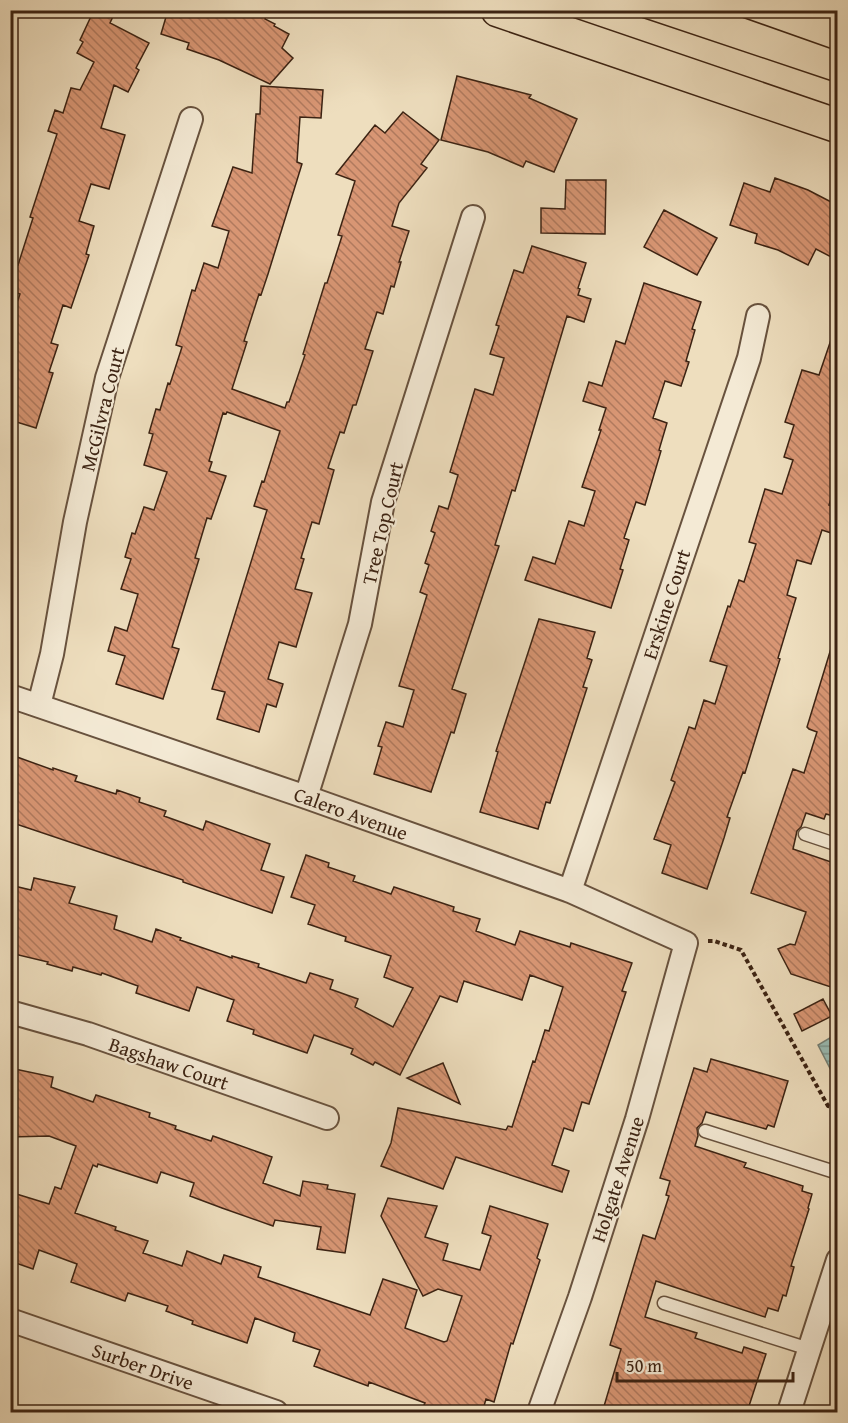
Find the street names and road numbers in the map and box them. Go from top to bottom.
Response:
street label: McGilvra Court [73,344,131,474]
street label: Tree Top Court [354,459,410,587]
street label: Erskine Court [635,545,697,663]
street label: Calero Avenue [290,779,412,847]
street label: Bagshaw Court [105,1029,233,1097]
street label: Holgate Avenue [583,1112,651,1246]
street label: Surber Drive [88,1335,198,1397]

